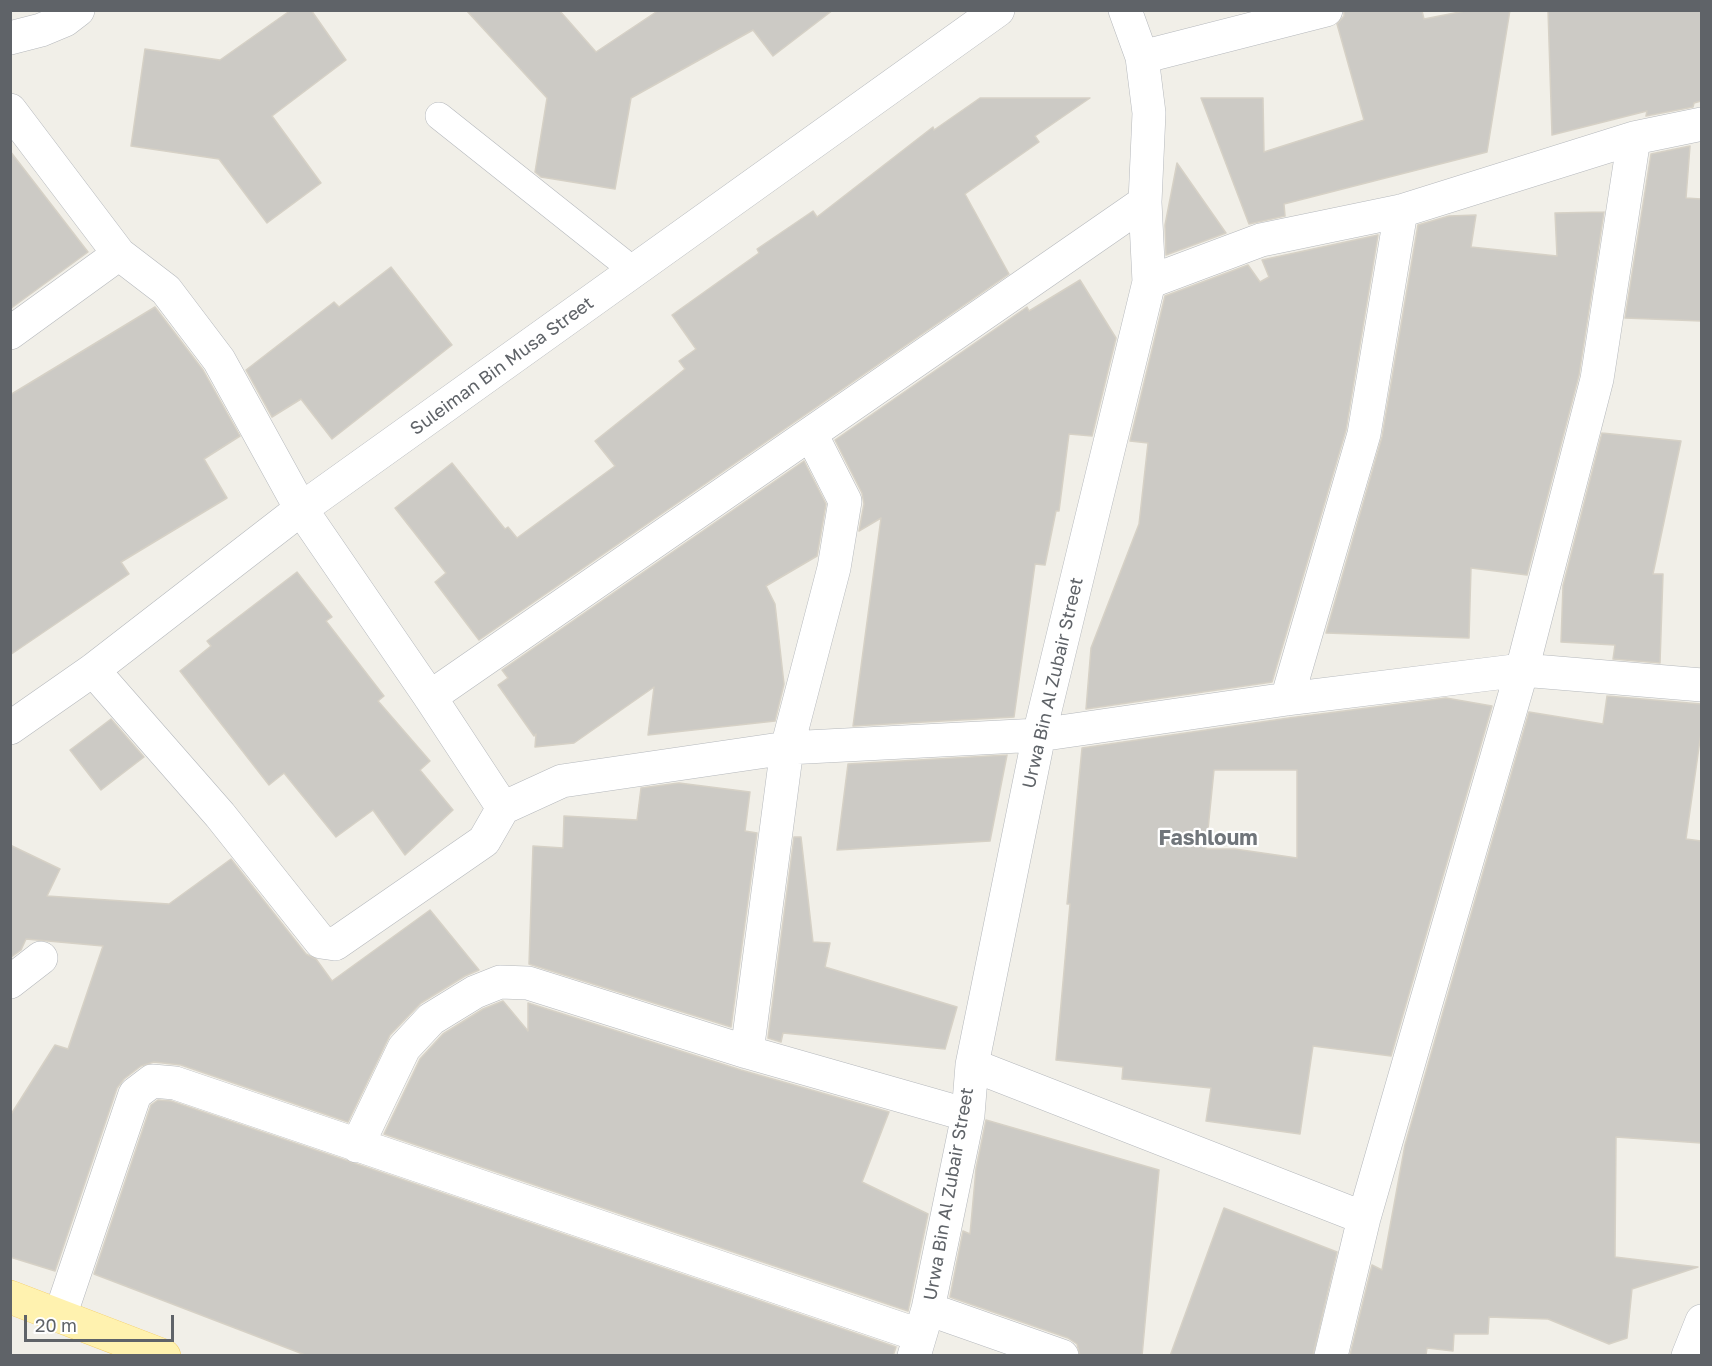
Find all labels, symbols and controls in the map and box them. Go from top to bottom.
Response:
street label: Suleiman Bin Musa Street [406,292,598,440]
street label: Urwa Bin Al Zubair Street [1018,575,1088,791]
district label: Fashloum [1158,825,1258,851]
street label: Urwa Bin Al Zubair Street [920,1086,978,1302]
scale bar [27,1303,177,1341]
text: 20 m [35,1314,77,1336]

